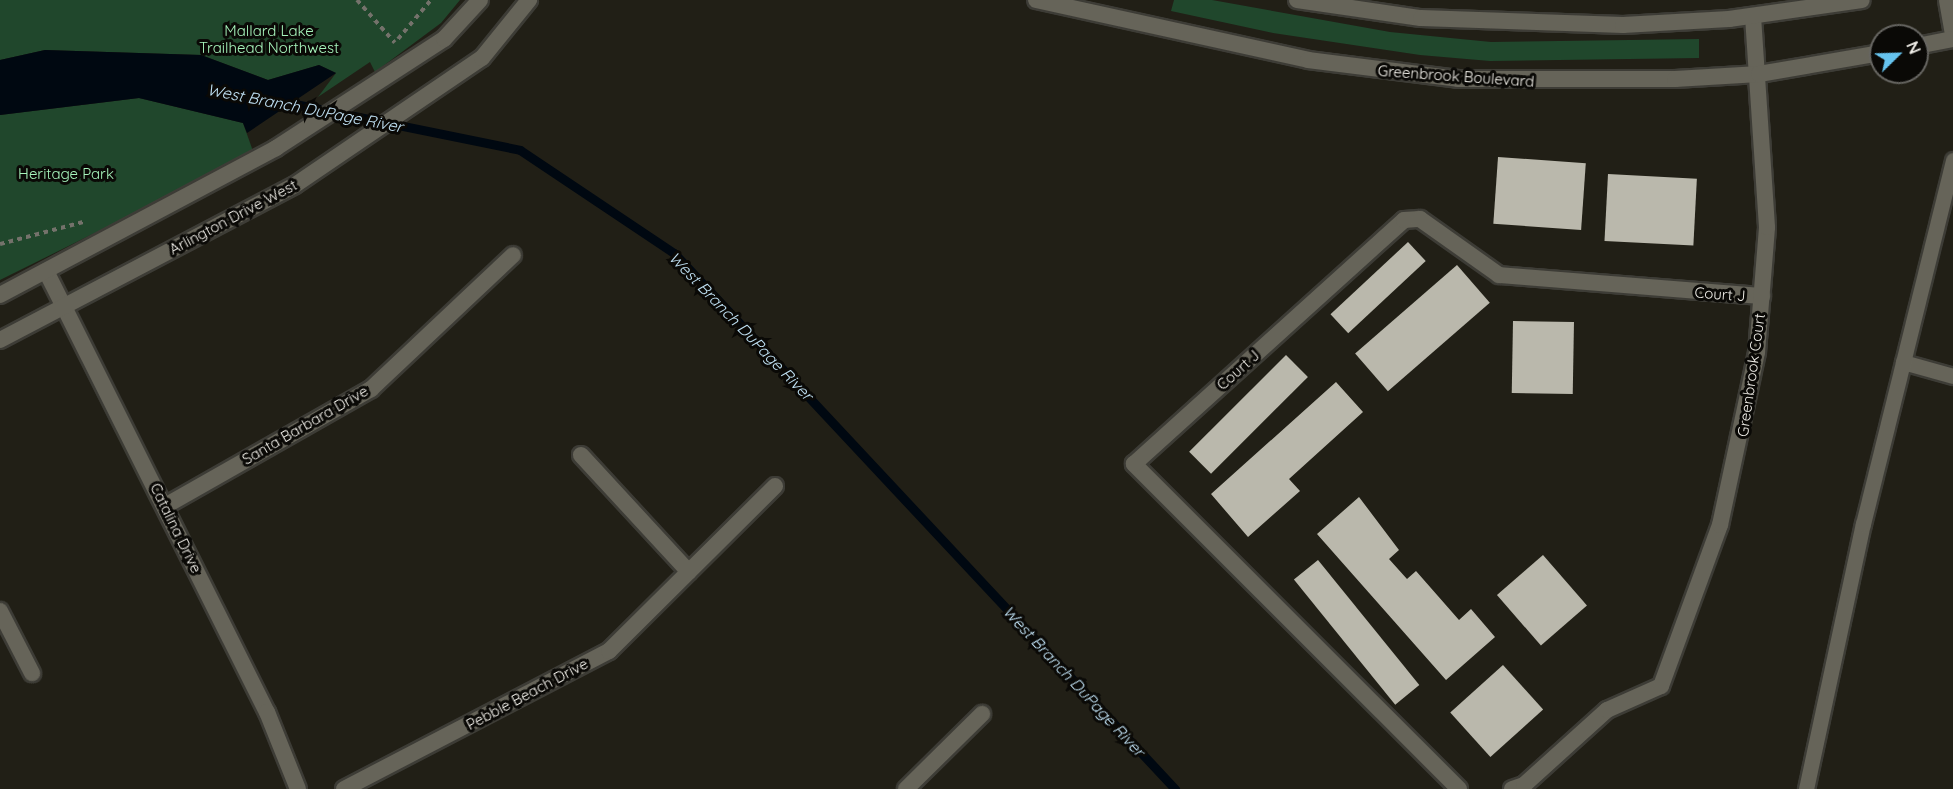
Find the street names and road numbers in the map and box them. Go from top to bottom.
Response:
street label: Greenbrook Boulevard [1377,62,1535,90]
street label: Arlington Drive West [166,176,300,258]
street label: Court J [1694,283,1746,305]
street label: Greenbrook Court [1733,312,1769,438]
street label: Court J [1213,346,1263,394]
street label: Santa Barbara Drive [239,382,371,468]
street label: Catalina Drive [147,480,205,576]
street label: Pebble Beach Drive [463,654,591,734]

